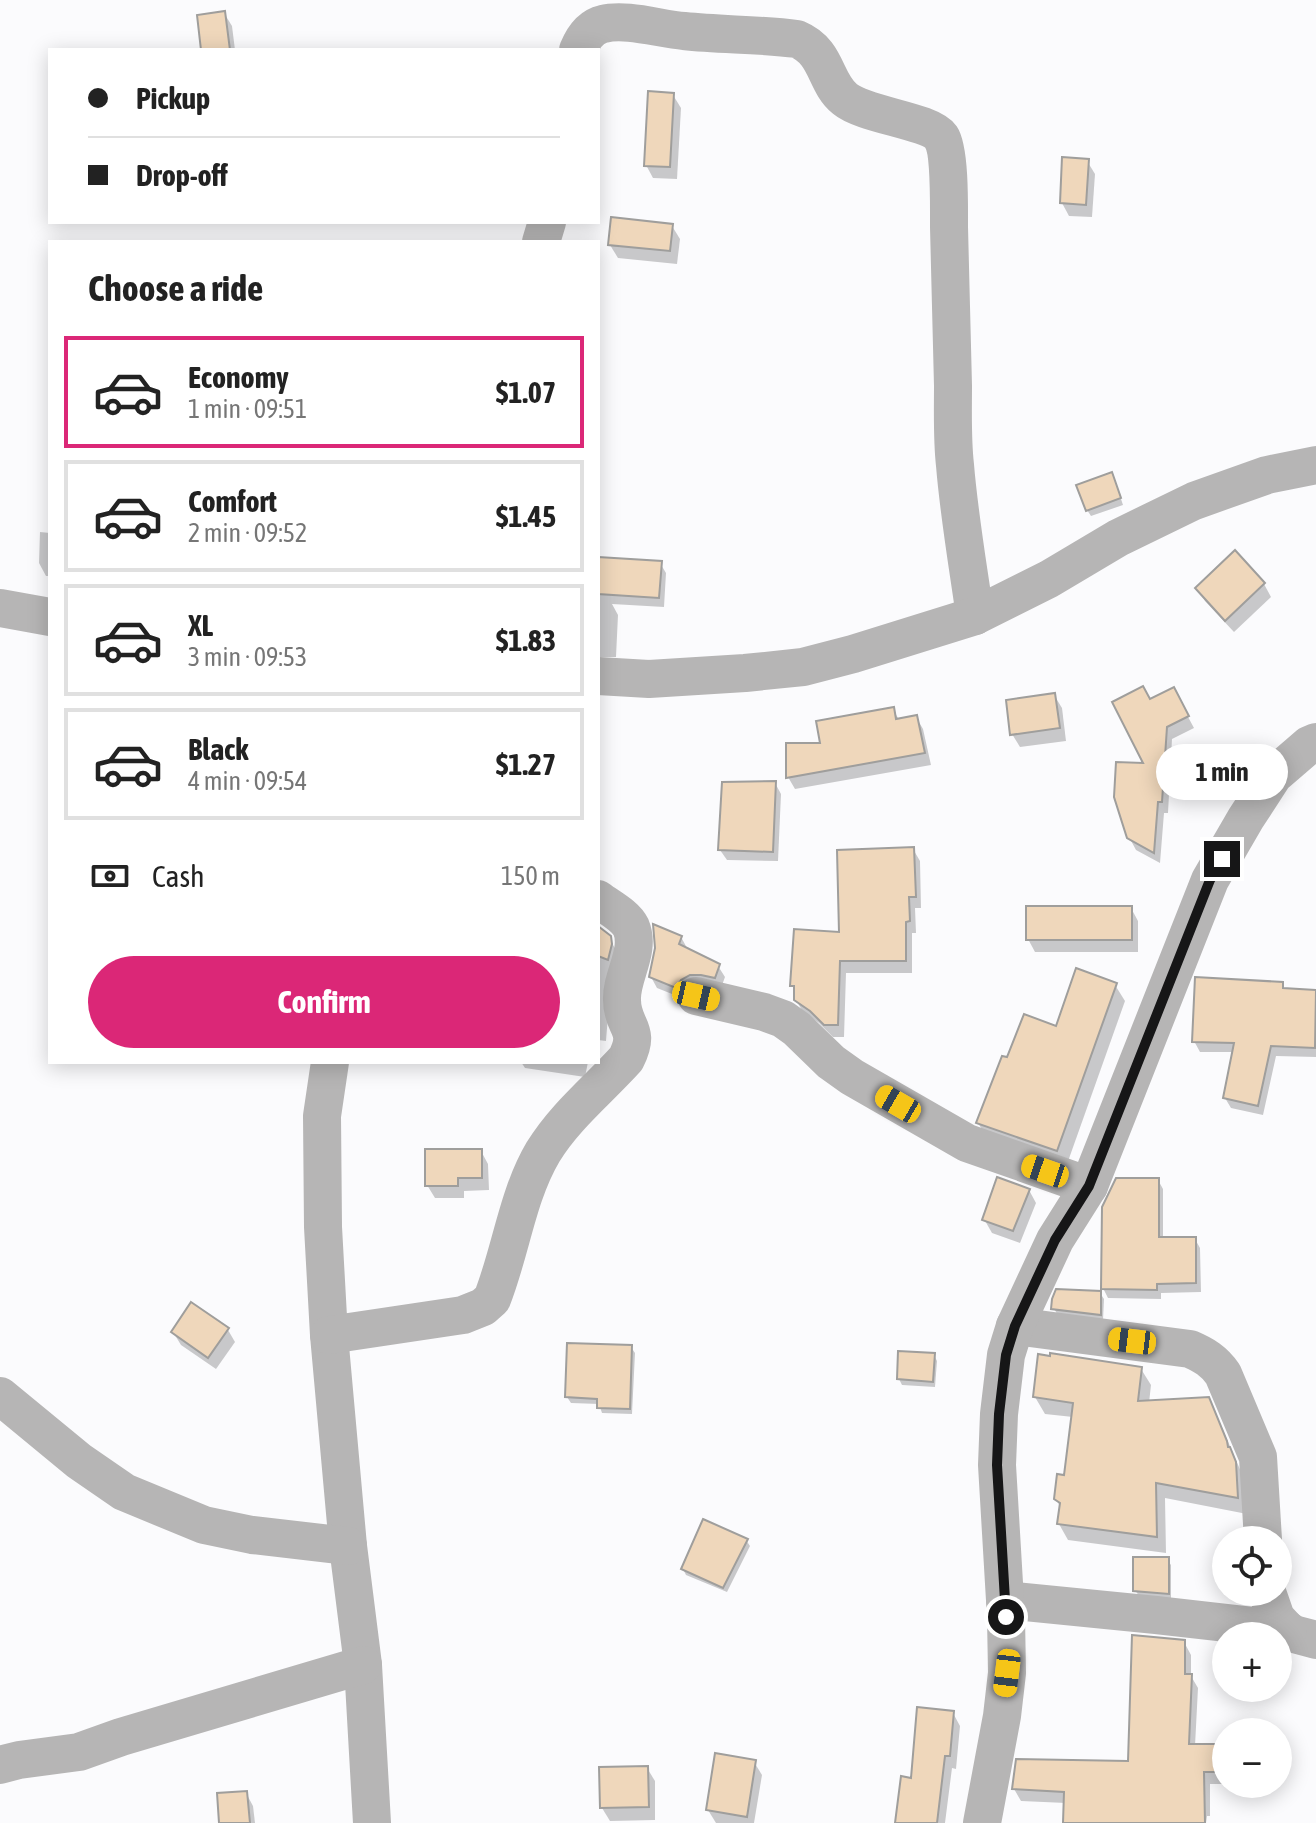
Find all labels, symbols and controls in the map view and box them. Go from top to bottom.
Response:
text: Pickup [136,81,210,115]
text: Drop-off [136,158,228,192]
text: Choose a ride [88,267,263,309]
icon: car [92,356,164,428]
text: Economy [188,360,289,394]
text: $1.07 [496,375,556,409]
text: 1 min · 09:51 [188,394,307,424]
icon: car [92,480,164,552]
text: Comfort [188,484,277,518]
text: $1.45 [496,499,556,533]
text: 2 min · 09:52 [188,518,307,548]
icon: car [92,604,164,676]
text: XL [188,608,213,642]
text: $1.83 [496,623,556,657]
text: 3 min · 09:53 [188,642,307,672]
icon: car [92,728,164,800]
text: Black [188,732,248,766]
callout: 1 min [1156,743,1288,799]
text: $1.27 [496,747,556,781]
text: 1 min [1195,757,1249,787]
text: 4 min · 09:54 [188,766,307,796]
route end [1204,841,1240,877]
icon: cash [88,854,132,898]
text: Cash [152,859,205,893]
text: 150 m [501,861,560,891]
button: Confirm [88,956,560,1048]
car [670,979,722,1013]
car [871,1082,925,1126]
car [1018,1152,1072,1190]
car [1107,1326,1157,1356]
map controls [1212,1526,1292,1798]
button: locate [1212,1526,1292,1606]
route start [988,1599,1024,1635]
button: + [1212,1622,1292,1702]
car [992,1648,1022,1698]
button: − [1212,1718,1292,1798]

